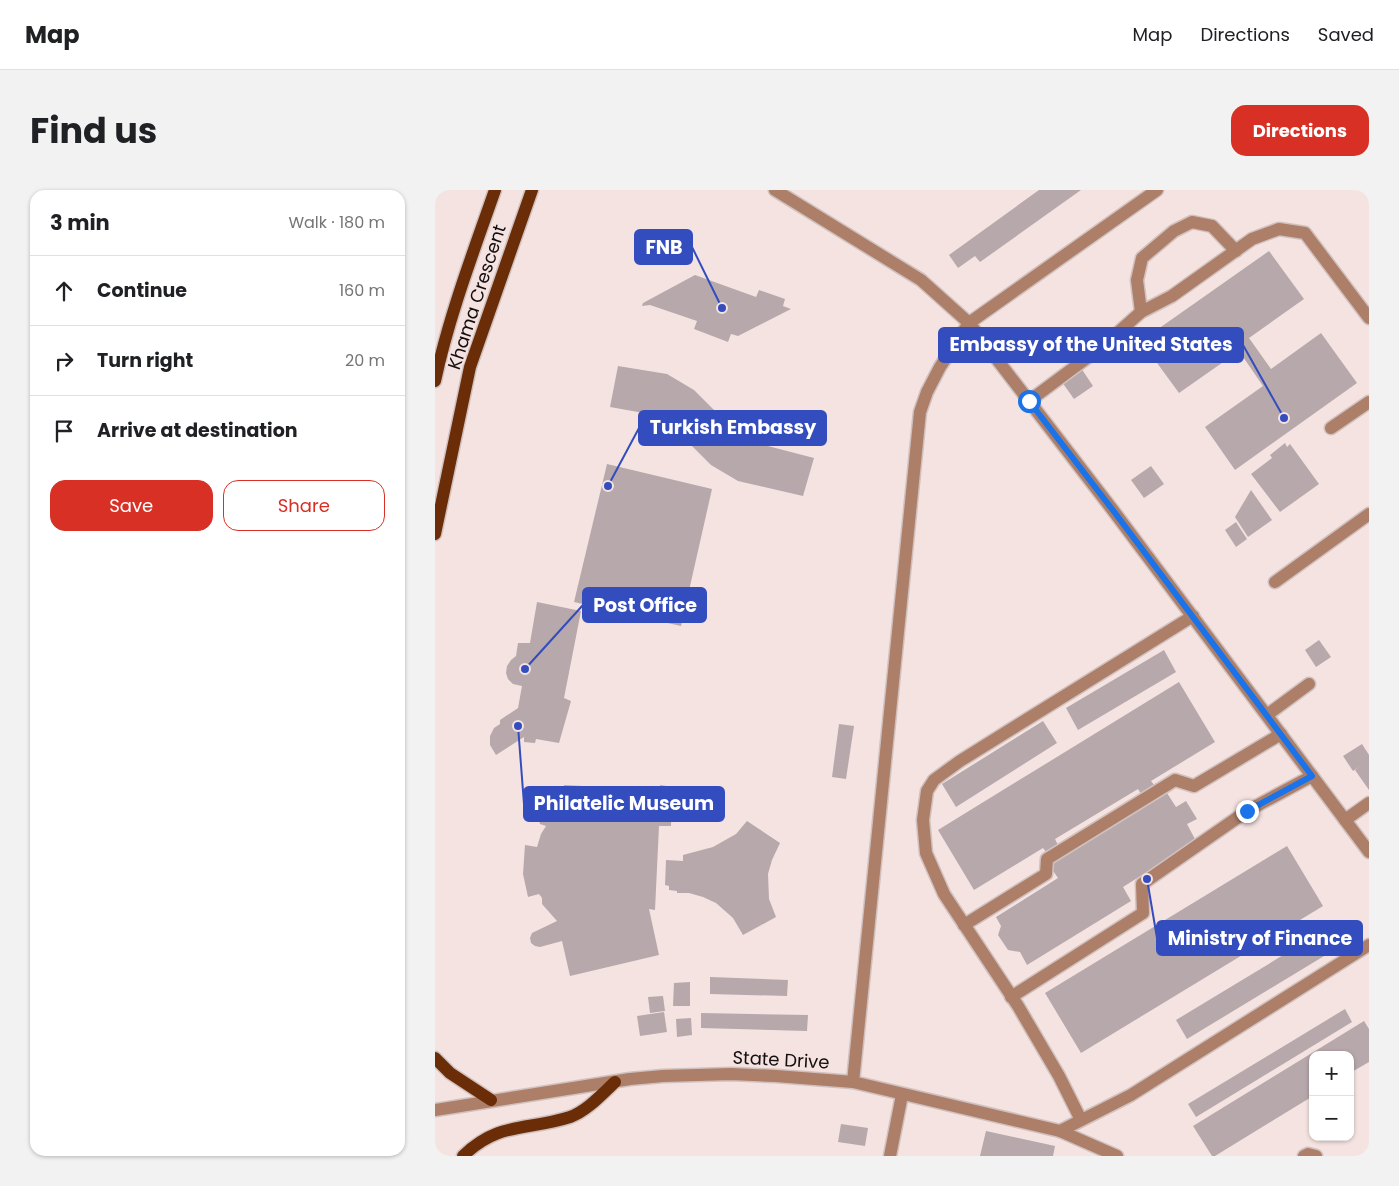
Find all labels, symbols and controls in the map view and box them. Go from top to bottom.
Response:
text: Map [25,18,80,51]
text: Map [1133,22,1172,47]
text: Directions [1200,22,1290,47]
text: Saved [1318,22,1374,47]
button: Directions [1231,105,1369,156]
text: Find us [30,106,157,155]
text: 3 min [50,208,110,237]
text: Walk · 180 m [288,211,385,234]
street label: Khama Crescent [441,221,512,373]
callout: FNB [635,230,692,264]
text: FNB [645,234,683,261]
icon: ahead [50,277,78,305]
text: Continue [97,277,187,304]
text: 160 m [339,279,385,302]
callout: Embassy of the United States [939,328,1243,362]
text: Embassy of the United States [949,331,1233,358]
icon: right [50,347,78,375]
text: Turn right [97,347,193,374]
text: 20 m [345,349,385,372]
route start [1018,390,1041,413]
callout: Turkish Embassy [639,411,826,445]
text: Turkish Embassy [650,414,817,441]
icon: arrive [50,417,78,445]
text: Arrive at destination [97,417,298,444]
button: Save [50,480,213,531]
button: Share [223,480,385,531]
callout: Post Office [583,588,706,622]
text: Post Office [593,592,697,619]
callout: Philatelic Museum [524,787,724,821]
text: Philatelic Museum [534,790,714,817]
route end [1236,800,1259,823]
callout: Ministry of Finance [1157,921,1362,955]
text: Ministry of Finance [1168,925,1353,952]
street label: State Drive [732,1044,830,1075]
map controls [1309,1051,1354,1141]
button: + [1309,1051,1354,1096]
button: − [1309,1096,1354,1141]

